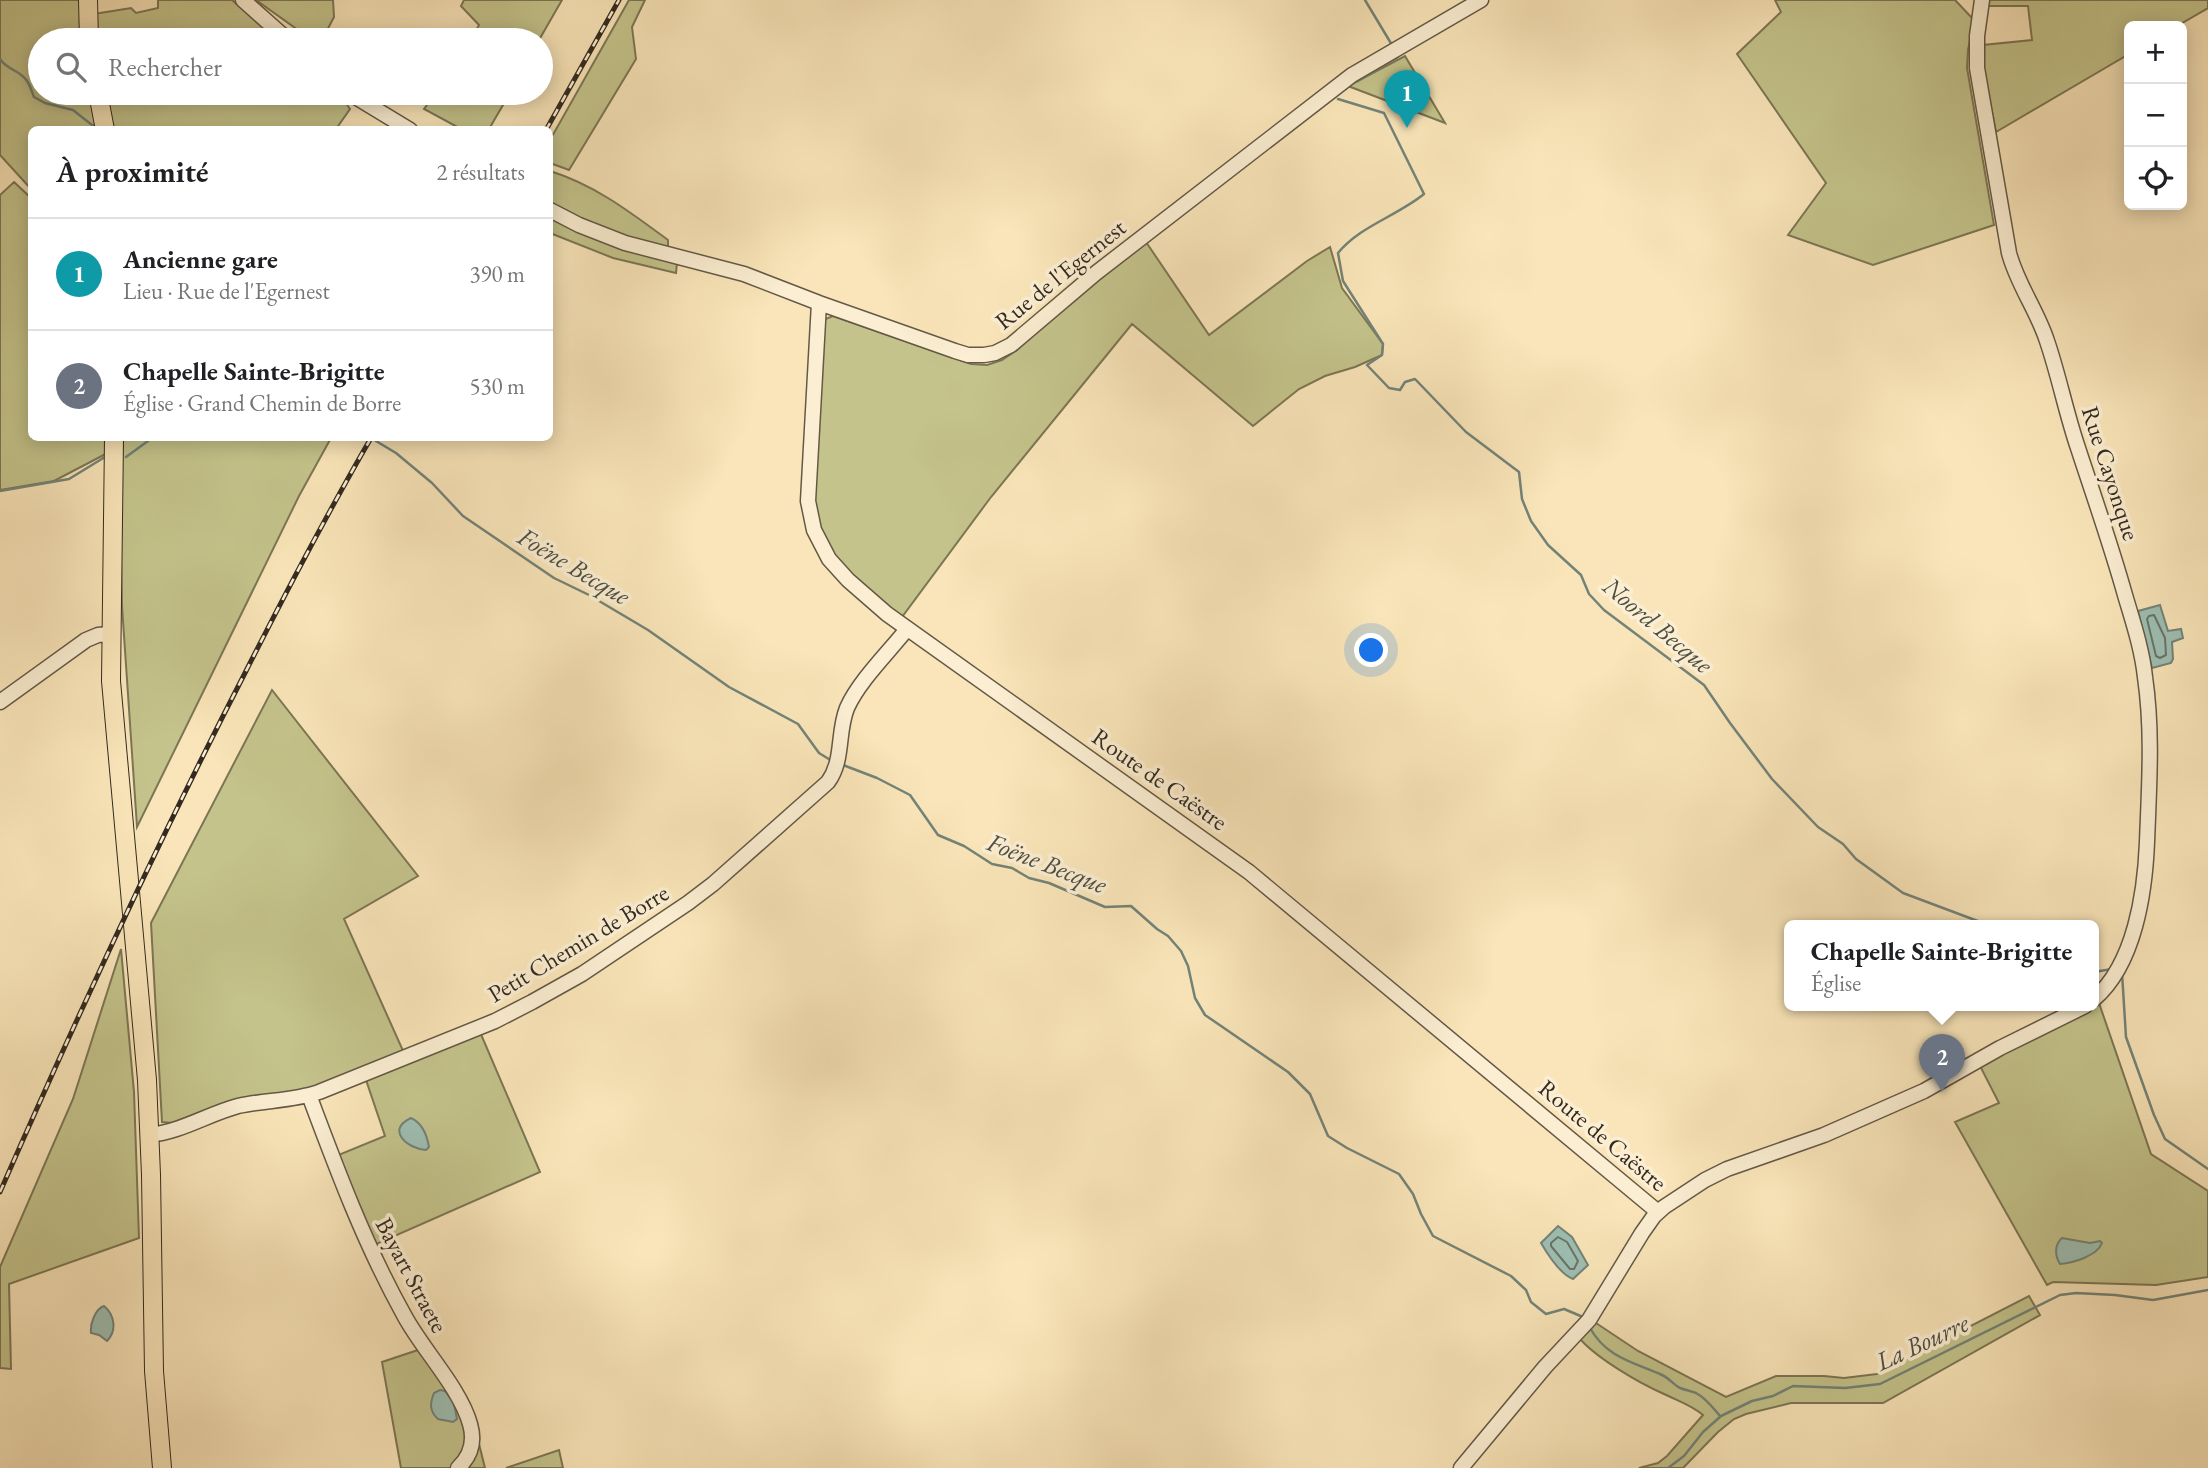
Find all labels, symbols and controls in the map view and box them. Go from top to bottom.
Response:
map controls [2124,21,2187,210]
button: + [2124,21,2187,84]
search box [28,28,553,105]
icon: search [52,48,90,86]
text: Rechercher [108,50,222,84]
pin: 1 [1384,70,1430,128]
button: − [2124,84,2187,147]
button: locate [2124,147,2187,210]
text: À proximité [56,152,208,191]
text: 2 résultats [437,157,525,187]
street label: Rue de l'Egernest [988,211,1132,336]
text: Ancienne gare [123,242,278,276]
text: 1 [73,259,85,289]
text: 390 m [469,259,525,289]
text: Lieu · Rue de l'Egernest [123,276,330,306]
text: Chapelle Sainte-Brigitte [123,354,385,388]
text: 2 [73,371,85,401]
text: 530 m [469,371,525,401]
text: Église · Grand Chemin de Borre [123,388,401,418]
street label: Rue Cayonque [2075,402,2147,544]
water label: Foëne Becque [510,519,637,614]
water label: Noord Becque [1594,568,1721,682]
your location [1354,633,1388,667]
street label: Route de Caëstre [1086,721,1234,837]
water label: Foëne Becque [981,824,1113,903]
street label: Petit Chemin de Borre [482,877,674,1009]
popup [1784,920,2099,1011]
text: Chapelle Sainte-Brigitte [1811,934,2072,968]
text: Église [1811,968,1861,998]
pin: 2 [1919,1034,1965,1092]
street label: Route de Caëstre [1532,1072,1674,1198]
street label: Bayart Straete [369,1212,455,1338]
water label: La Bourre [1869,1305,1975,1379]

